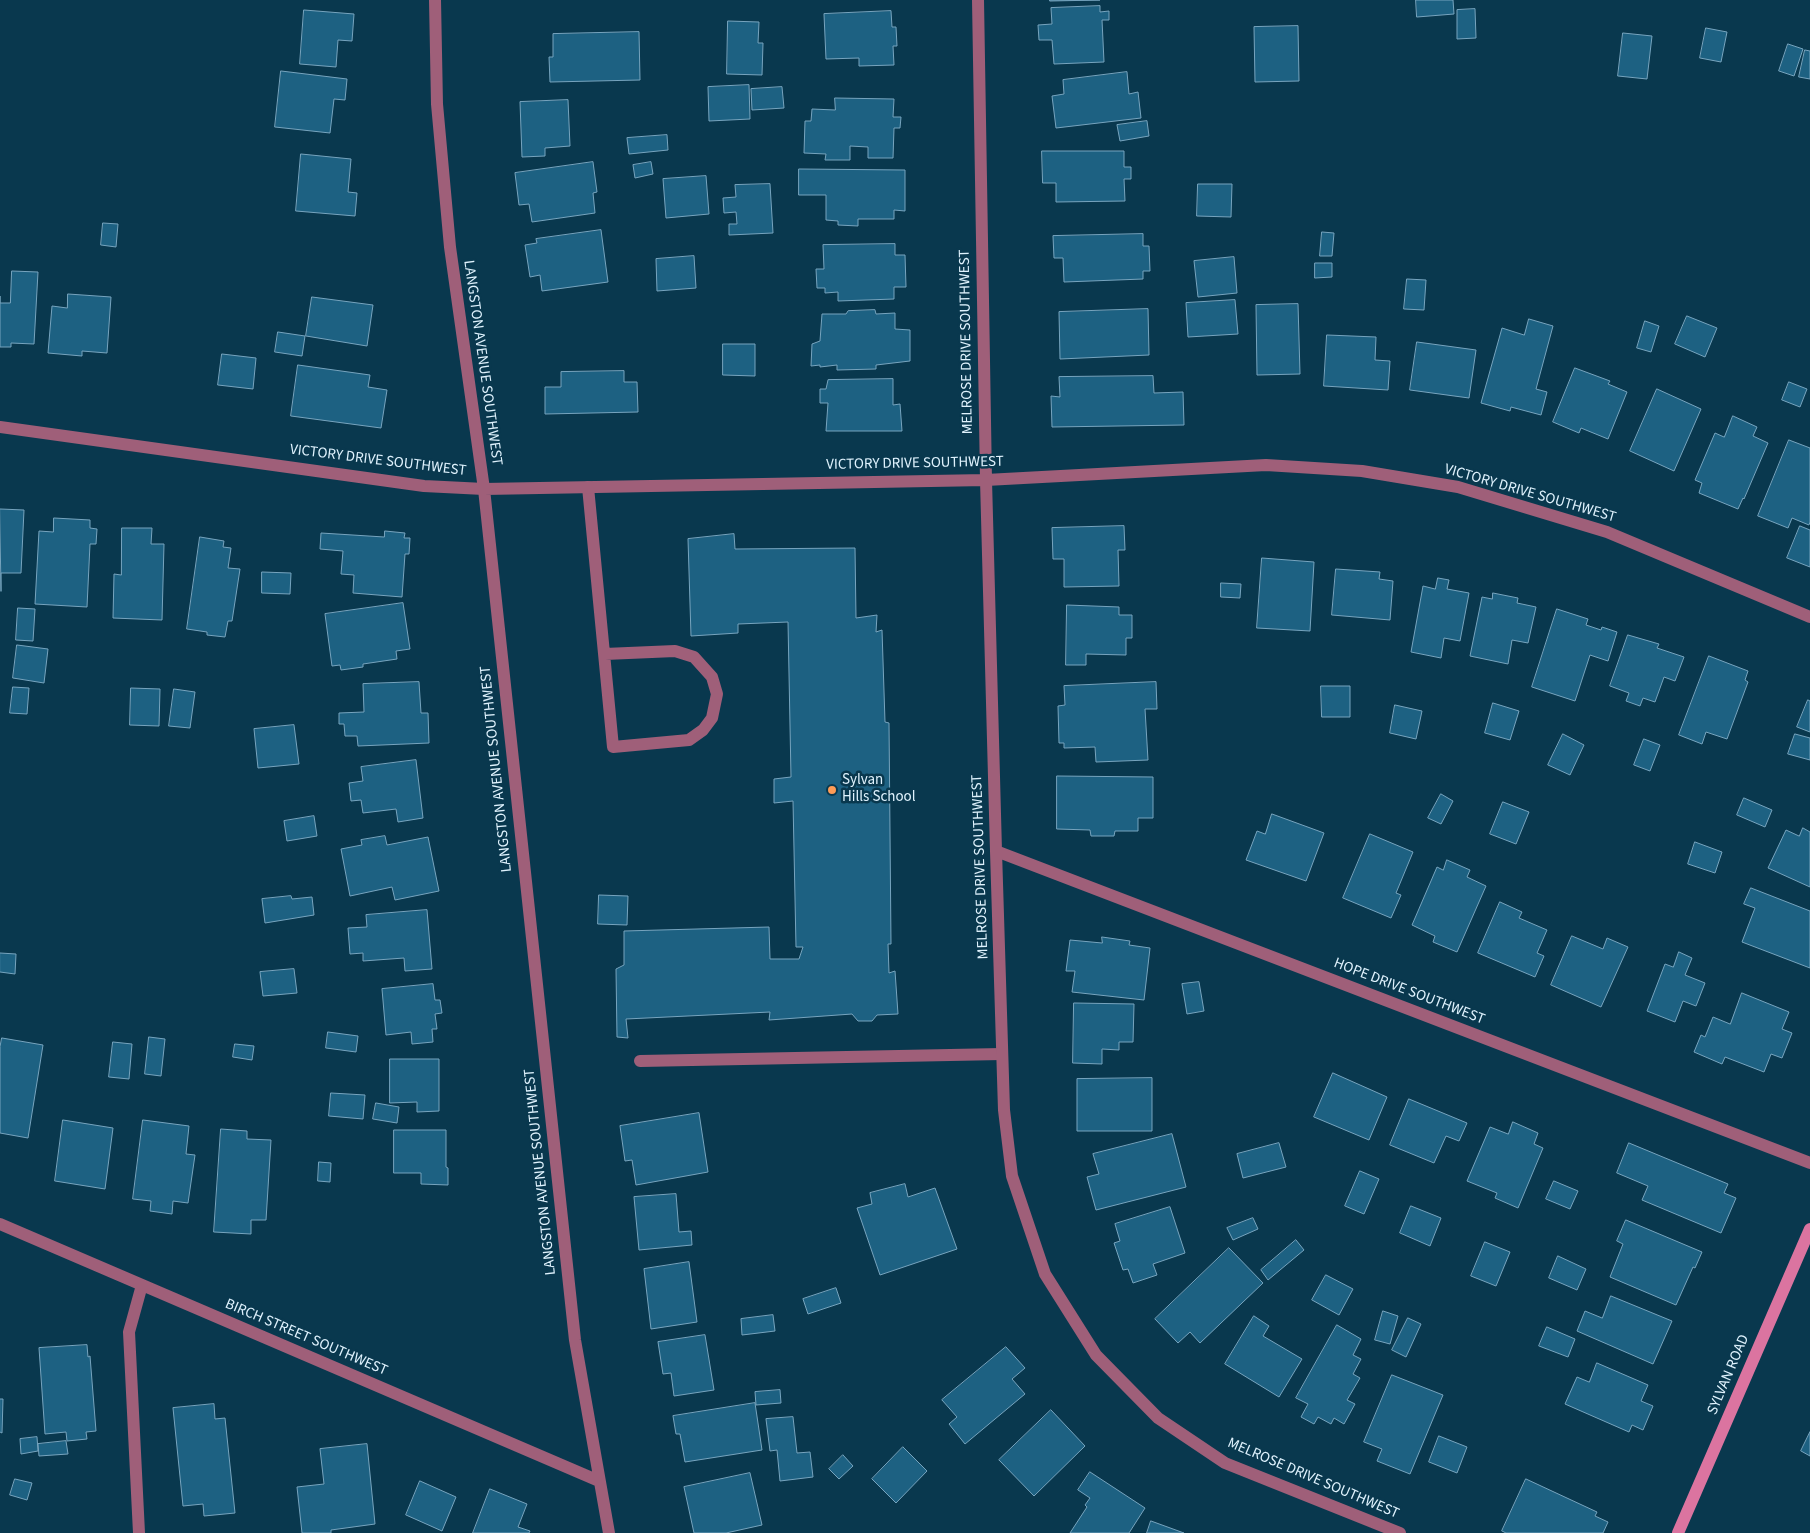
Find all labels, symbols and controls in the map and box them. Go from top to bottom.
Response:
street label: MELROSE DRIVE SOUTHWEST [956,249,978,435]
street label: LANGSTON AVENUE SOUTHWEST [459,259,505,467]
street label: VICTORY DRIVE SOUTHWEST [289,441,467,481]
street label: VICTORY DRIVE SOUTHWEST [826,453,1004,475]
street label: VICTORY DRIVE SOUTHWEST [1442,461,1618,527]
street label: LANGSTON AVENUE SOUTHWEST [477,665,517,873]
place label: Sylvan Hills School [842,772,915,807]
street label: MELROSE DRIVE SOUTHWEST [969,774,993,960]
marker: Sylvan Hills School [826,784,838,796]
street label: HOPE DRIVE SOUTHWEST [1331,955,1487,1029]
street label: LANGSTON AVENUE SOUTHWEST [521,1068,561,1276]
street label: BIRCH STREET SOUTHWEST [222,1296,390,1380]
street label: SYLVAN ROAD [1704,1332,1754,1418]
street label: MELROSE DRIVE SOUTHWEST [1224,1435,1402,1523]

